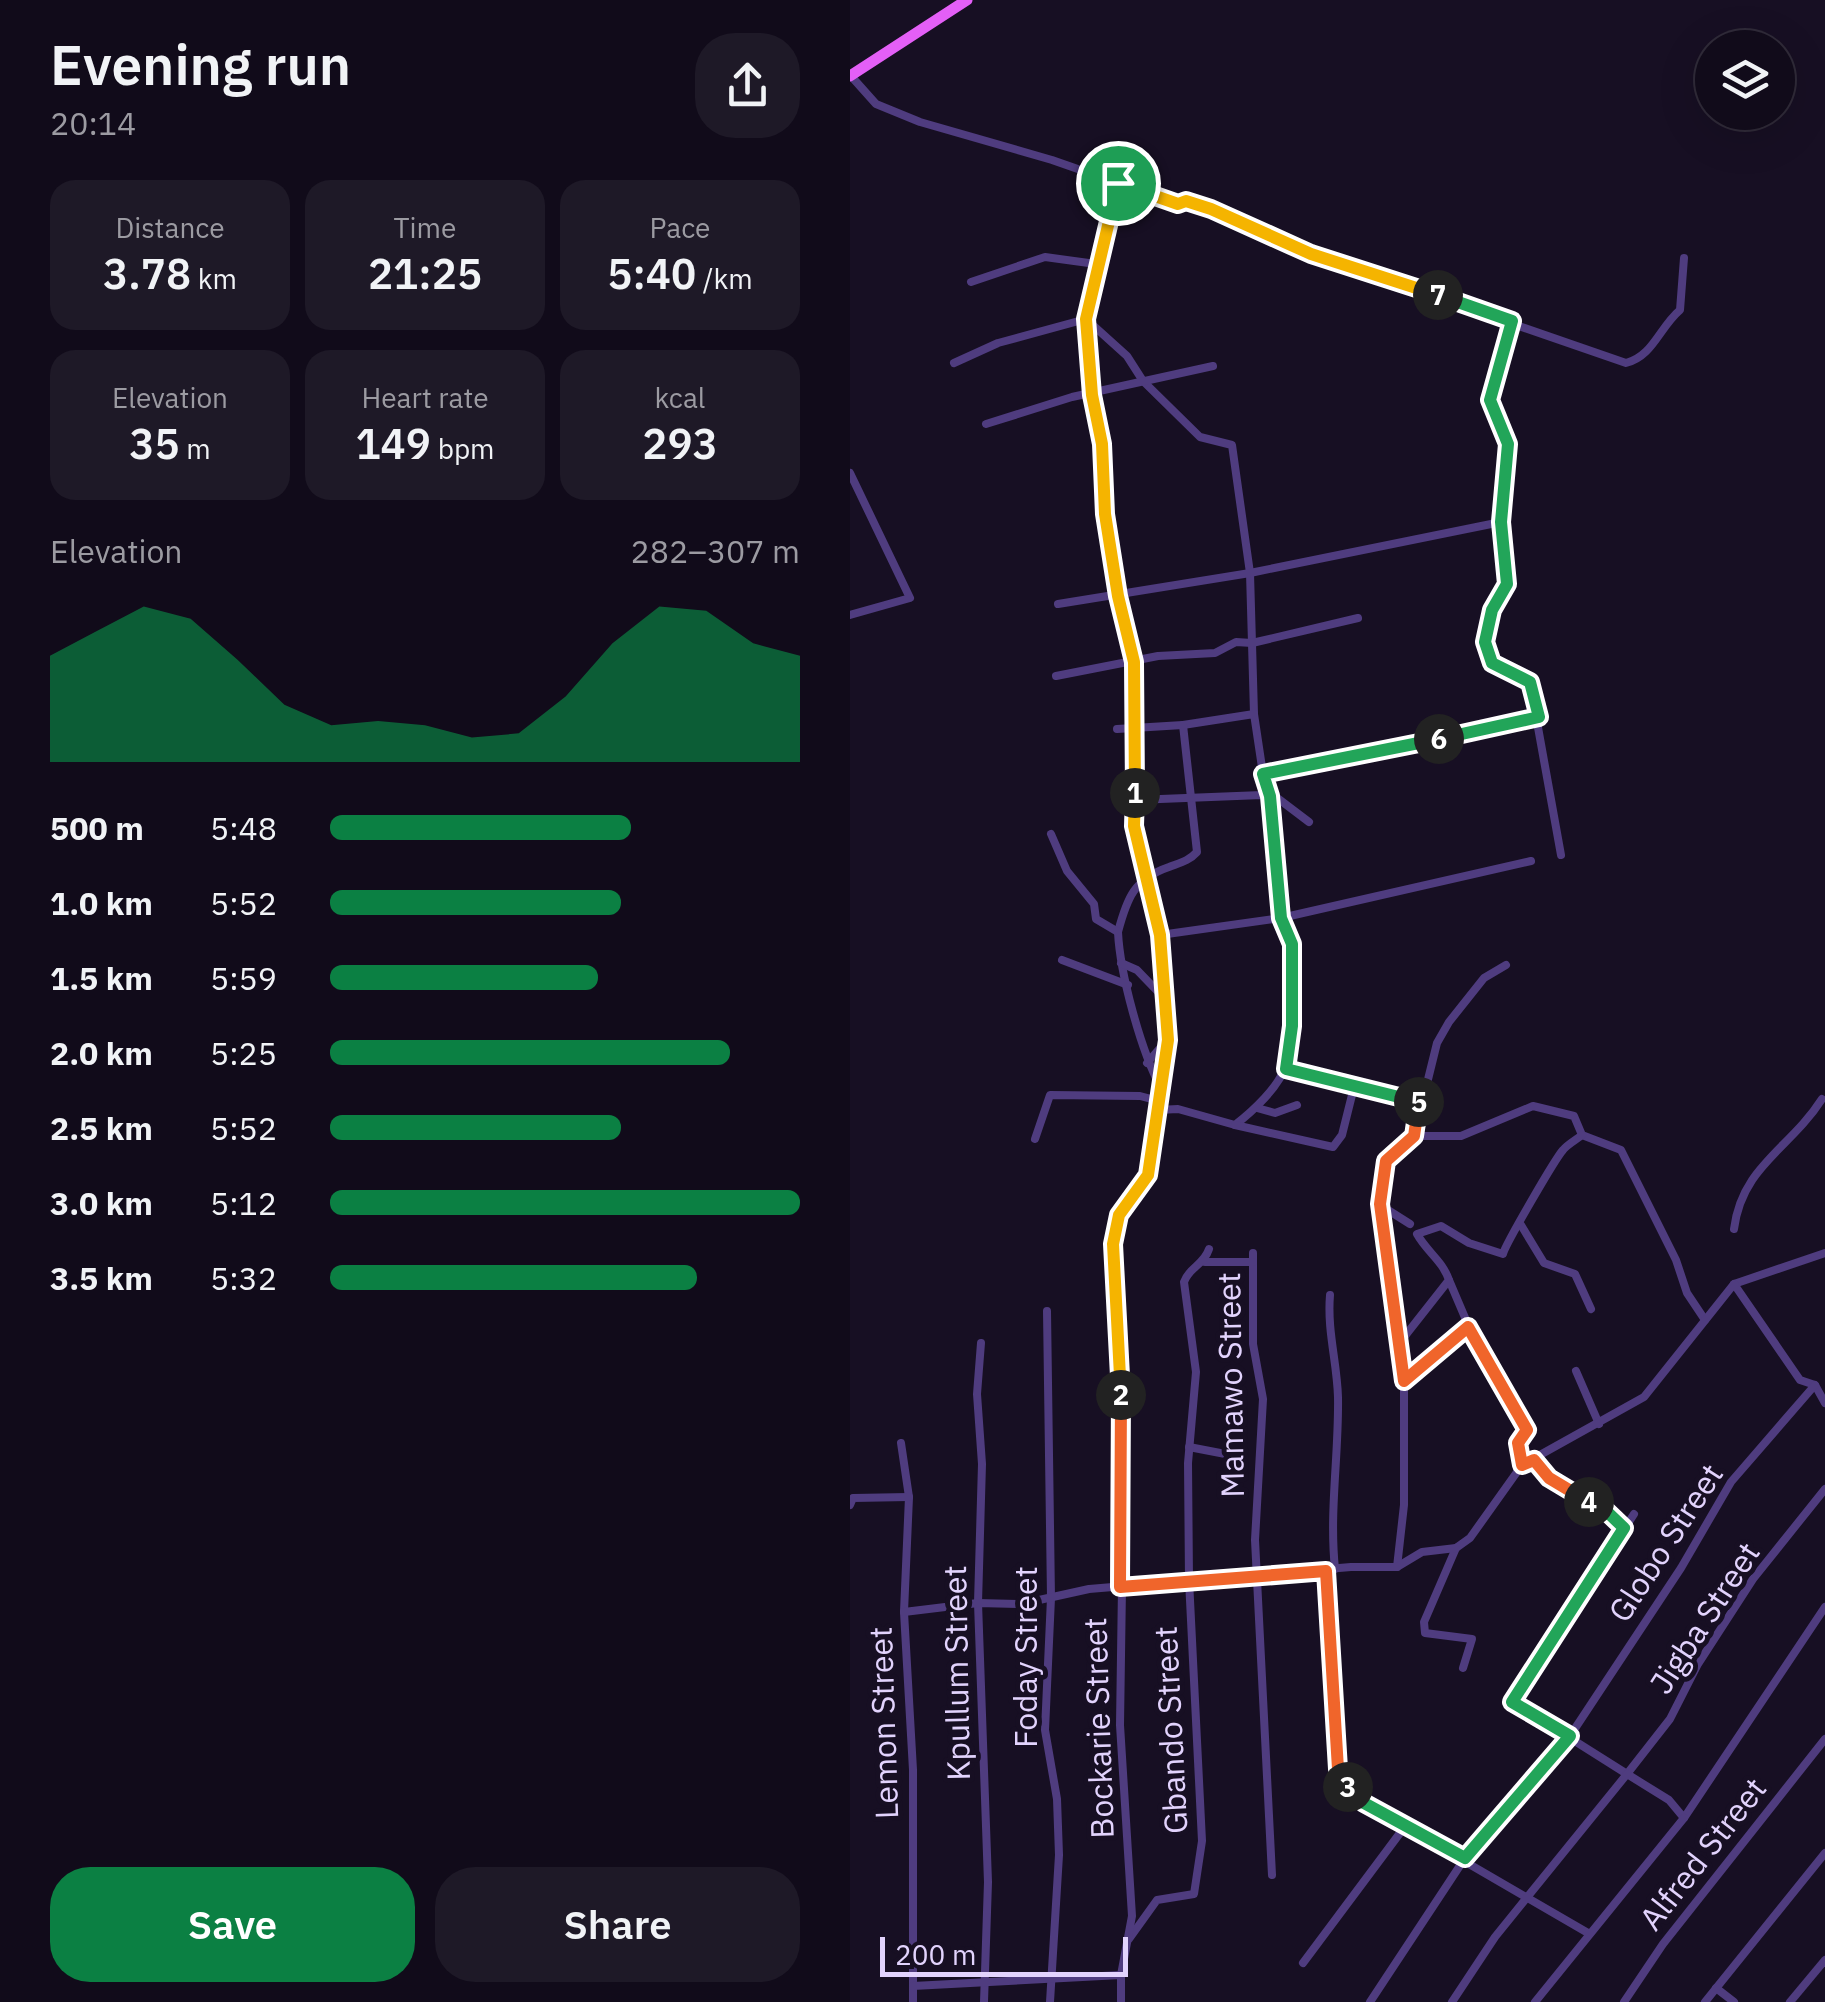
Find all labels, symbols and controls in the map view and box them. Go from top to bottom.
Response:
text: Evening run [50,29,351,100]
map controls [1695,30,1795,130]
button: layers [1695,30,1795,130]
button: share [695,33,800,138]
text: 20:14 [50,102,136,144]
pin [1076,141,1161,226]
icon: arrive [1091,156,1146,211]
text: Distance [115,209,225,246]
text: Time [394,209,456,246]
text: Pace [650,209,710,246]
text: 3.78 [103,246,191,301]
text: 21:25 [368,246,482,301]
text: 5:40 [607,246,696,301]
text: km [191,260,237,297]
text: /km [696,260,753,297]
pin: 7 [1413,270,1463,320]
text: 7 [1430,276,1446,313]
text: Elevation [112,379,228,416]
text: Heart rate [361,379,489,416]
text: kcal [655,379,705,416]
text: 35 [129,416,180,471]
text: 149 [355,416,431,471]
text: 293 [642,416,718,471]
text: m [180,430,211,467]
text: bpm [431,430,495,467]
text: Elevation [50,530,183,572]
text: 282–307 m [630,530,800,572]
pin: 6 [1414,714,1464,764]
text: 6 [1431,720,1447,757]
pin: 1 [1110,768,1160,818]
text: 1 [1127,774,1143,811]
text: 500 m [50,807,144,849]
text: 5:48 [210,807,277,849]
text: 1.0 km [50,882,153,924]
text: 5:52 [210,882,277,924]
text: 1.5 km [50,957,153,999]
text: 5:59 [210,957,277,999]
text: 2.0 km [50,1032,153,1074]
text: 5:25 [210,1032,277,1074]
pin: 5 [1394,1077,1444,1127]
text: 5 [1411,1083,1427,1120]
text: 2.5 km [50,1107,153,1149]
text: 5:52 [210,1107,277,1149]
text: 3.0 km [50,1182,153,1224]
text: 5:12 [210,1182,277,1224]
text: 3.5 km [50,1257,153,1299]
text: 5:32 [210,1257,277,1299]
street label: Mamawo Street [1207,1272,1253,1498]
pin: 2 [1096,1370,1146,1420]
text: 2 [1113,1376,1129,1413]
street label: Globo Street [1598,1455,1732,1630]
pin: 4 [1564,1477,1614,1527]
text: 4 [1581,1483,1597,1520]
street label: Jigba Street [1640,1534,1769,1701]
street label: Kpullum Street [933,1565,979,1781]
street label: Foday Street [1004,1566,1046,1748]
street label: Bockarie Street [1073,1617,1123,1839]
street label: Gbando Street [1144,1625,1196,1835]
street label: Lemon Street [859,1626,907,1820]
pin: 3 [1323,1762,1373,1812]
text: 3 [1340,1768,1356,1805]
street label: Alfred Street [1629,1769,1775,1938]
button: Save [50,1867,415,1982]
button: Share [435,1867,800,1982]
scale bar [880,1932,1128,1976]
text: 200 m [895,1936,976,1973]

